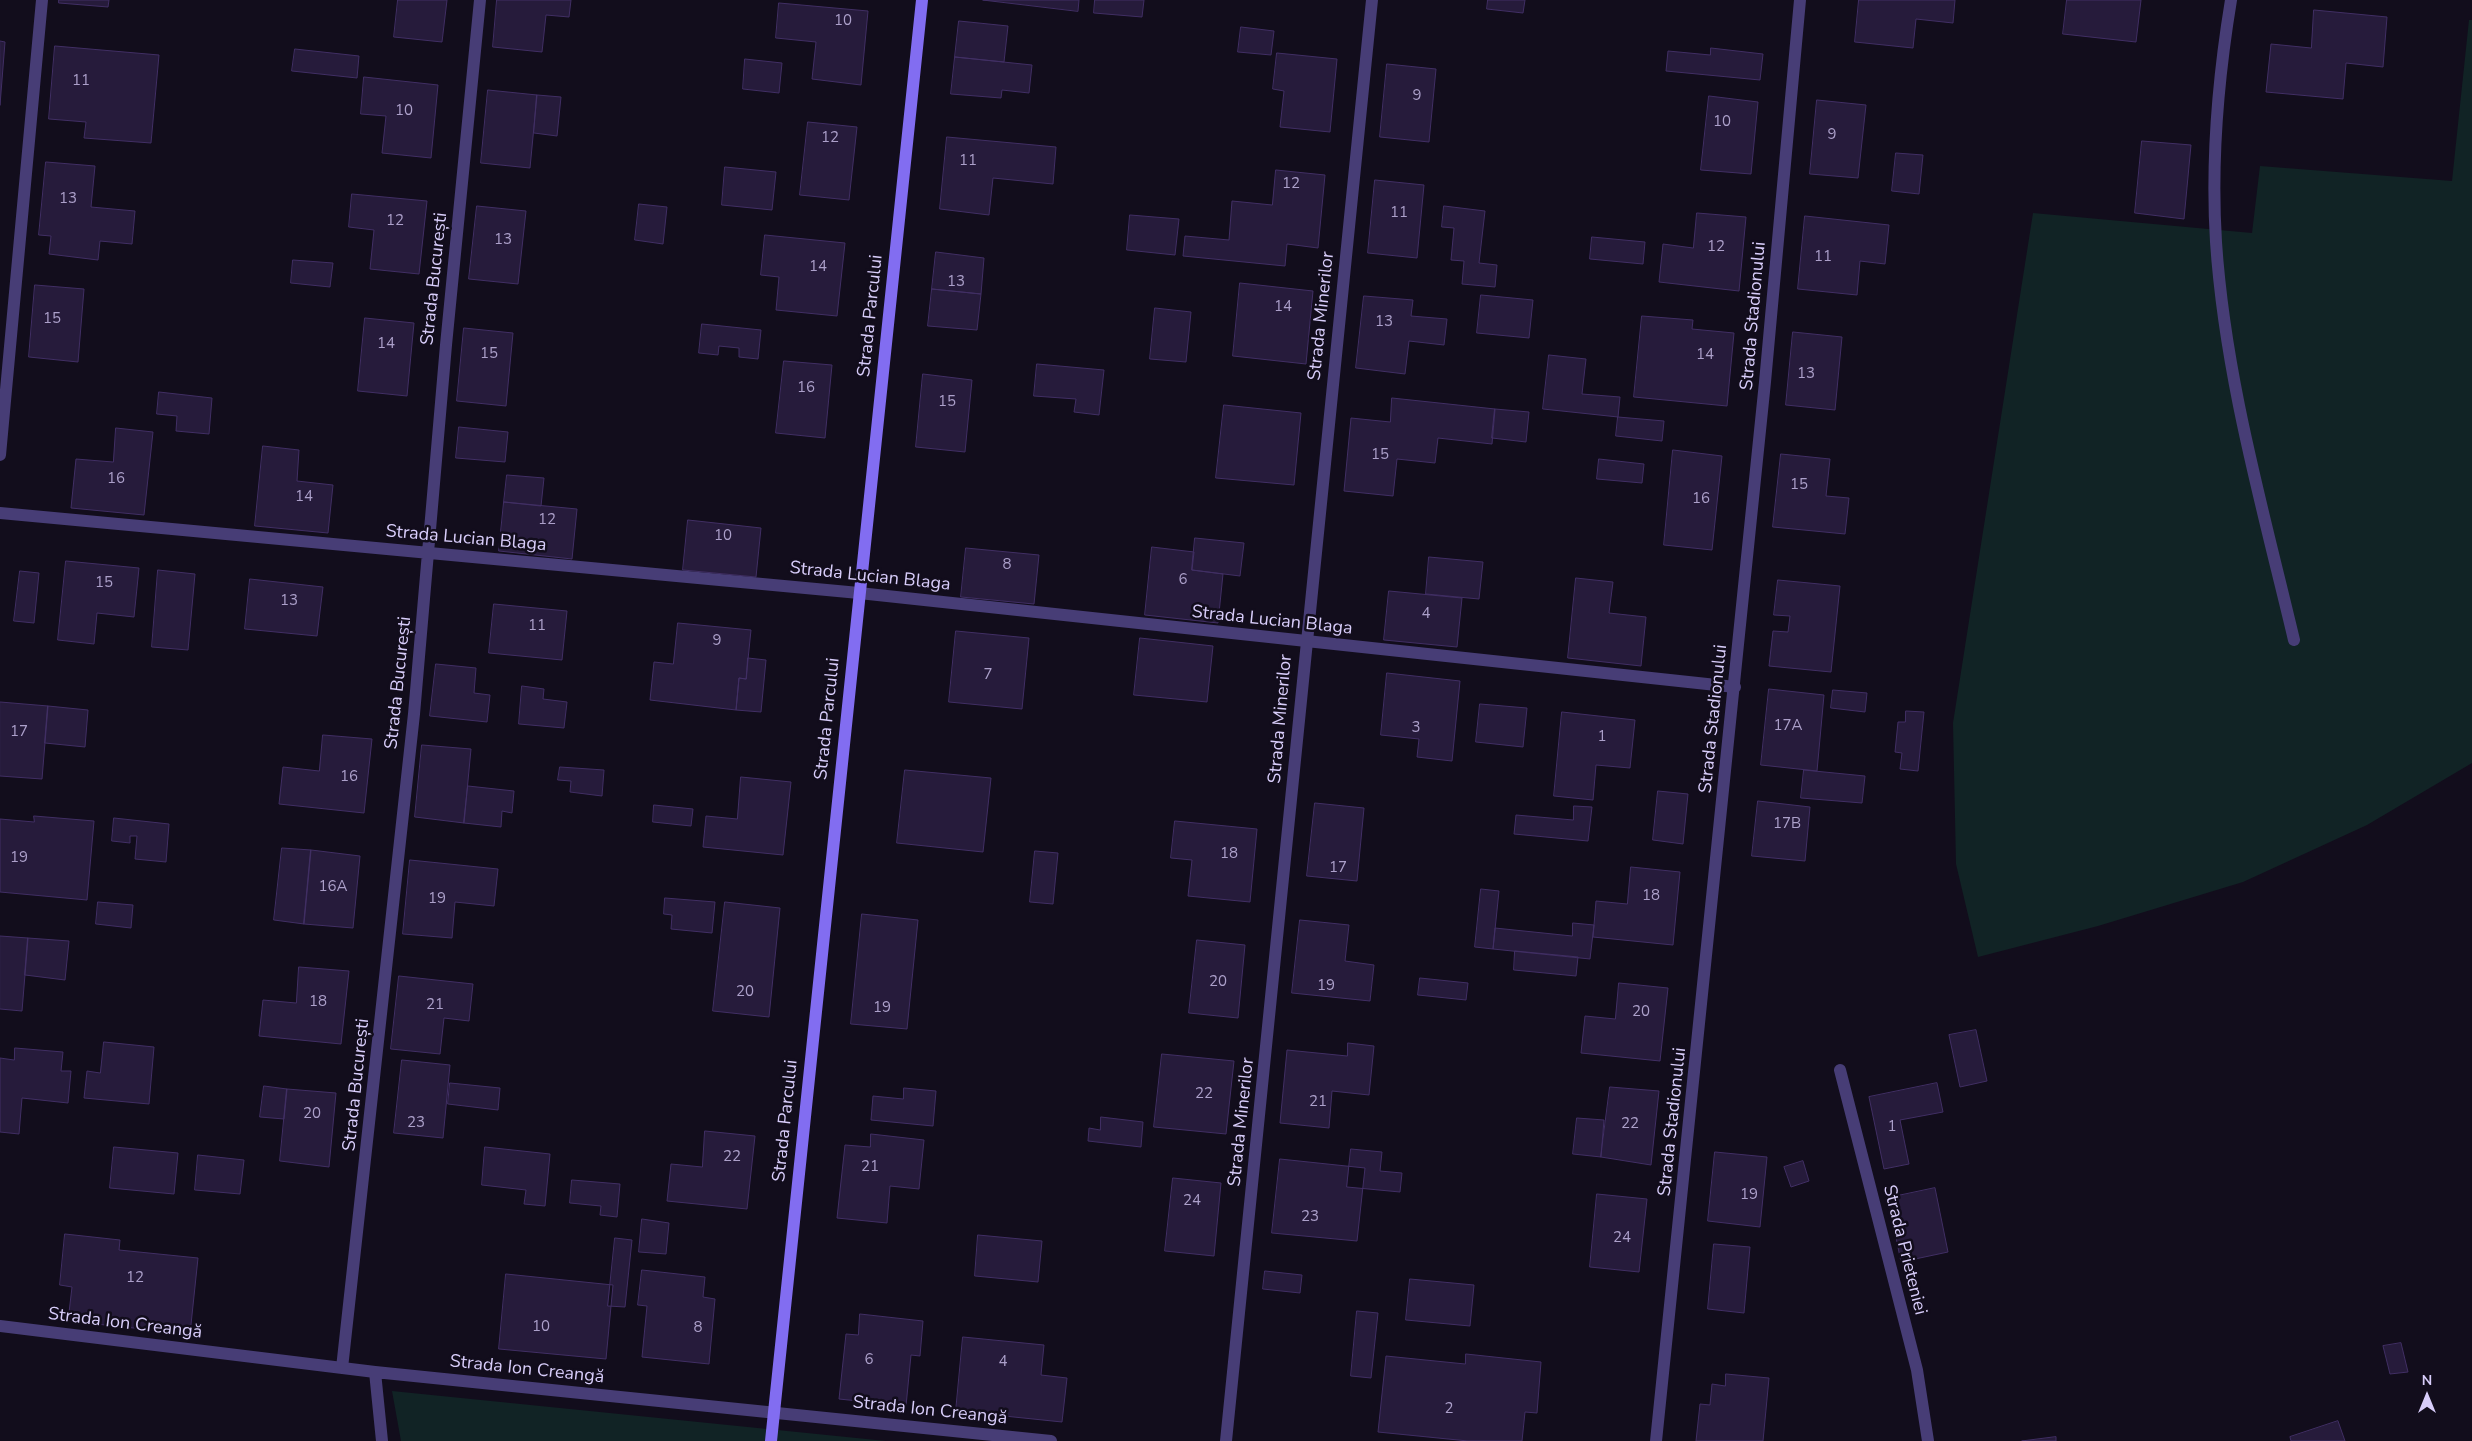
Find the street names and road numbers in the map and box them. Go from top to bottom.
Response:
street label: Strada București [417,211,453,347]
street label: Strada Stadionului [1737,241,1771,391]
street label: Strada Minerilor [1304,250,1340,382]
street label: Strada Parcului [854,254,888,378]
street label: Strada Lucian Blaga [385,521,547,557]
street label: Strada Lucian Blaga [789,558,951,596]
street label: Strada Lucian Blaga [1191,602,1353,640]
street label: Strada București [381,615,417,751]
street label: Strada Stadionului [1695,644,1733,794]
street label: Strada Minerilor [1265,654,1297,784]
street label: Strada Parcului [811,657,845,781]
street label: Strada București [339,1017,375,1153]
street label: Strada Stadionului [1654,1047,1692,1197]
street label: Strada Minerilor [1224,1056,1260,1188]
street label: Strada Parcului [769,1059,803,1183]
street label: Strada Prieteniei [1877,1183,1931,1317]
street label: Strada Ion Creangă [47,1304,203,1344]
street label: Strada Ion Creangă [449,1351,605,1389]
street label: Strada Ion Creangă [852,1392,1008,1430]

